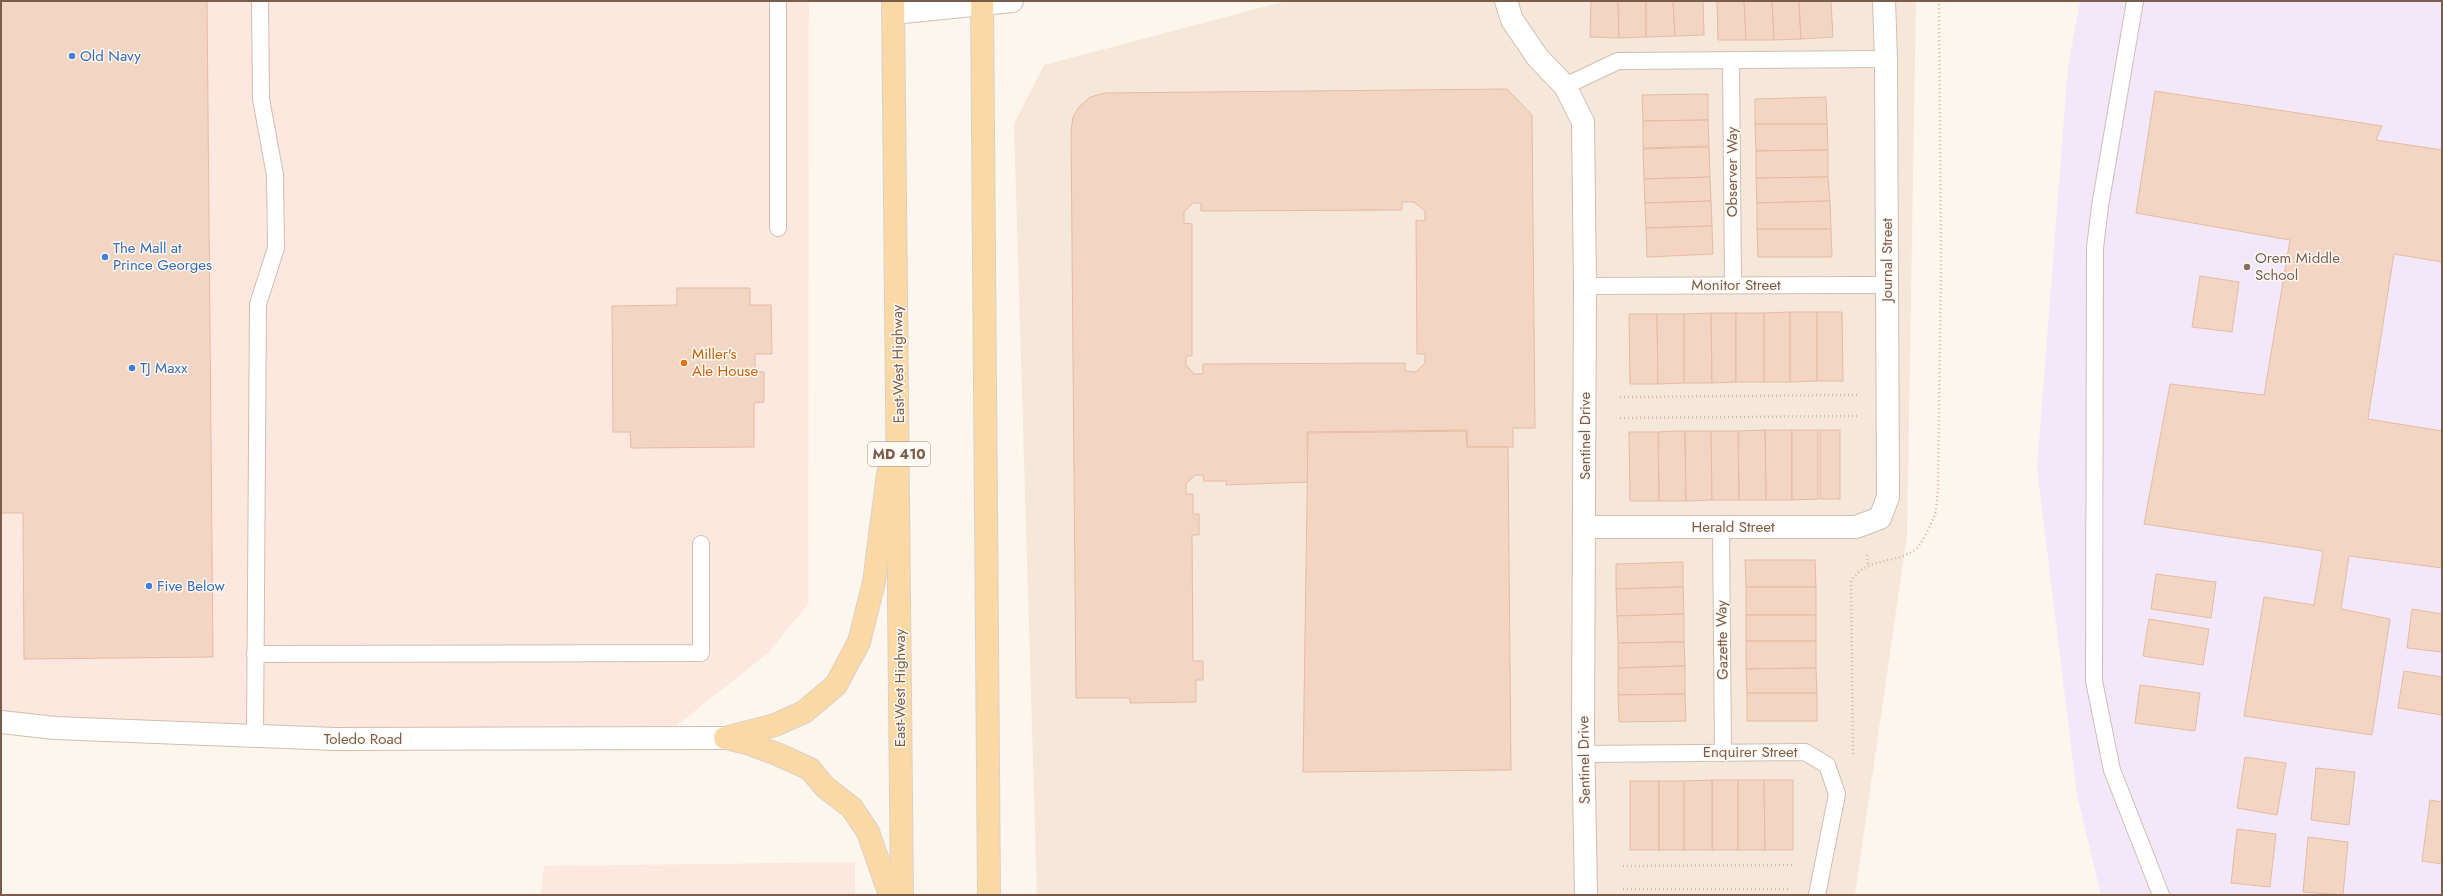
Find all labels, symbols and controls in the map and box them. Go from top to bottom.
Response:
place label: Old Navy [80,45,141,67]
marker: Old Navy [67,51,77,61]
street label: Observer Way [1721,126,1743,217]
street label: Journal Street [1876,218,1898,304]
place label: The Mall at Prince Georges [113,237,212,276]
place label: Orem Middle School [2255,247,2340,286]
marker: The Mall at Prince Georges [100,252,110,262]
marker: Orem Middle School [2242,262,2252,272]
street label: Monitor Street [1691,274,1781,296]
street label: East-West Highway [886,304,910,424]
place label: Miller's Ale House [692,343,758,382]
place label: TJ Maxx [140,357,188,379]
marker: Miller's Ale House [679,358,689,368]
marker: TJ Maxx [127,363,137,373]
street label: Sentinel Drive [1574,392,1596,480]
road number: MD 410 [868,442,930,466]
street label: Herald Street [1691,516,1775,538]
place label: Five Below [157,575,226,597]
marker: Five Below [144,581,154,591]
street label: Gazette Way [1710,600,1734,680]
street label: East-West Highway [889,628,911,747]
street label: Sentinel Drive [1572,715,1596,804]
street label: Toledo Road [324,728,402,750]
street label: Enquirer Street [1703,741,1798,763]

